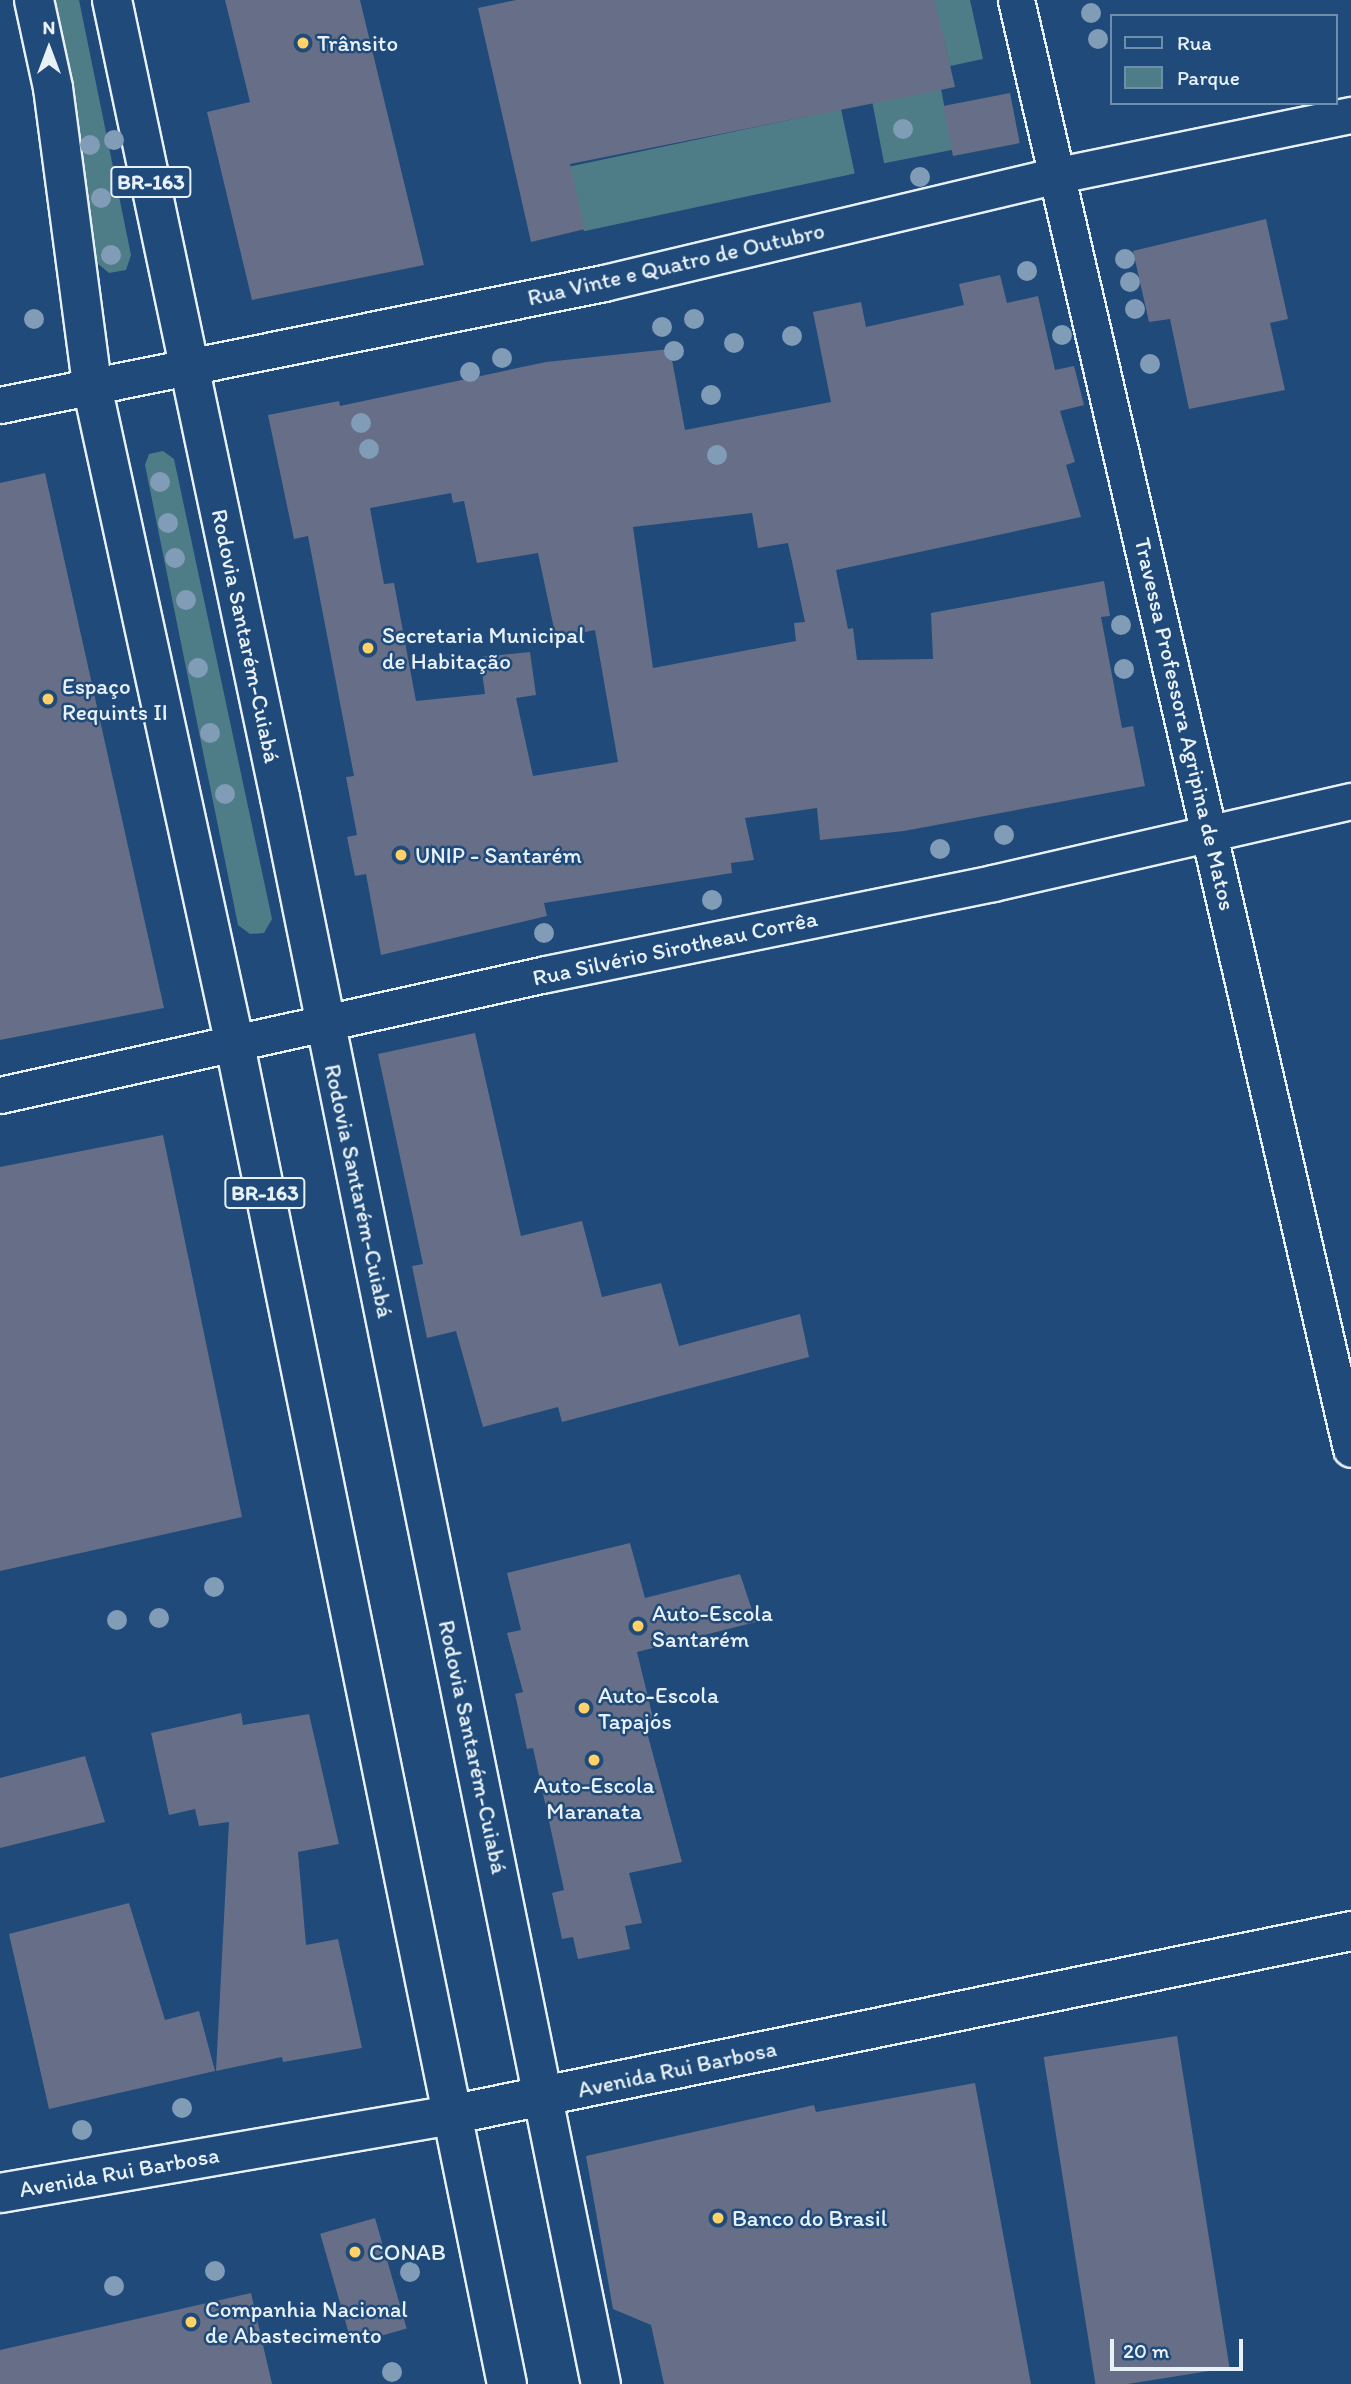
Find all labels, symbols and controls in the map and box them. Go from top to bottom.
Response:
north arrow [14,14,84,84]
legend [1110,14,1337,105]
text: N [43,16,55,39]
place label: Trânsito [317,29,398,57]
text: Rua [1177,30,1212,55]
marker: Trânsito [295,35,311,51]
text: Parque [1177,65,1240,90]
road number: BR-163 [109,164,193,200]
street label: Rua Vinte e Quatro de Outubro [525,216,827,312]
street label: Rodovia Santarém-Cuiabá [206,507,286,765]
street label: Travessa Professora Agripina de Matos [1129,535,1241,913]
place label: Secretaria Municipal de Habitação [382,621,585,675]
marker: Secretaria Municipal de Habitação [360,640,376,656]
place label: Espaço Requints II [62,672,168,726]
marker: Espaço Requints II [40,691,56,707]
place label: UNIP - Santarém [415,841,582,869]
marker: UNIP - Santarém [393,847,409,863]
street label: Rua Silvério Sirotheau Corrêa [530,904,820,992]
street label: Rodovia Santarém-Cuiabá [319,1062,399,1320]
road number: BR-163 [223,1176,307,1210]
place label: Auto-Escola Santarém [652,1599,773,1653]
street label: Rodovia Santarém-Cuiabá [433,1618,513,1876]
marker: Auto-Escola Santarém [630,1618,646,1634]
place label: Auto-Escola Tapajós [598,1681,719,1735]
marker: Auto-Escola Tapajós [576,1700,592,1716]
marker: Auto-Escola Maranata [586,1752,602,1768]
place label: Auto-Escola Maranata [534,1771,654,1825]
street label: Avenida Rui Barbosa [575,2034,779,2104]
street label: Avenida Rui Barbosa [16,2141,222,2203]
place label: Banco do Brasil [732,2204,887,2232]
marker: Banco do Brasil [710,2210,726,2226]
place label: CONAB [369,2238,446,2266]
marker: CONAB [347,2244,363,2260]
place label: Companhia Nacional de Abastecimento [205,2295,409,2349]
marker: Companhia Nacional de Abastecimento [183,2314,199,2330]
scale bar [1113,2324,1246,2368]
text: 20 m [1123,2338,1169,2363]

